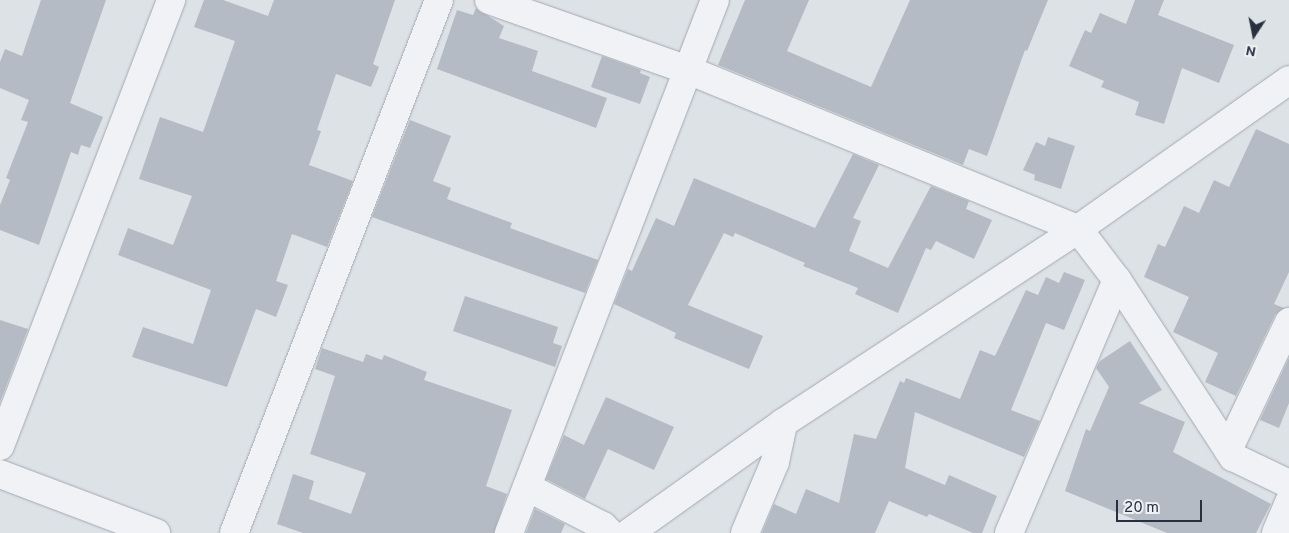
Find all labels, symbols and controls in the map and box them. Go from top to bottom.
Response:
north arrow [1229,10,1279,60]
text: N [1244,41,1258,60]
scale bar [1119,490,1205,522]
text: 20 m [1124,499,1159,518]

